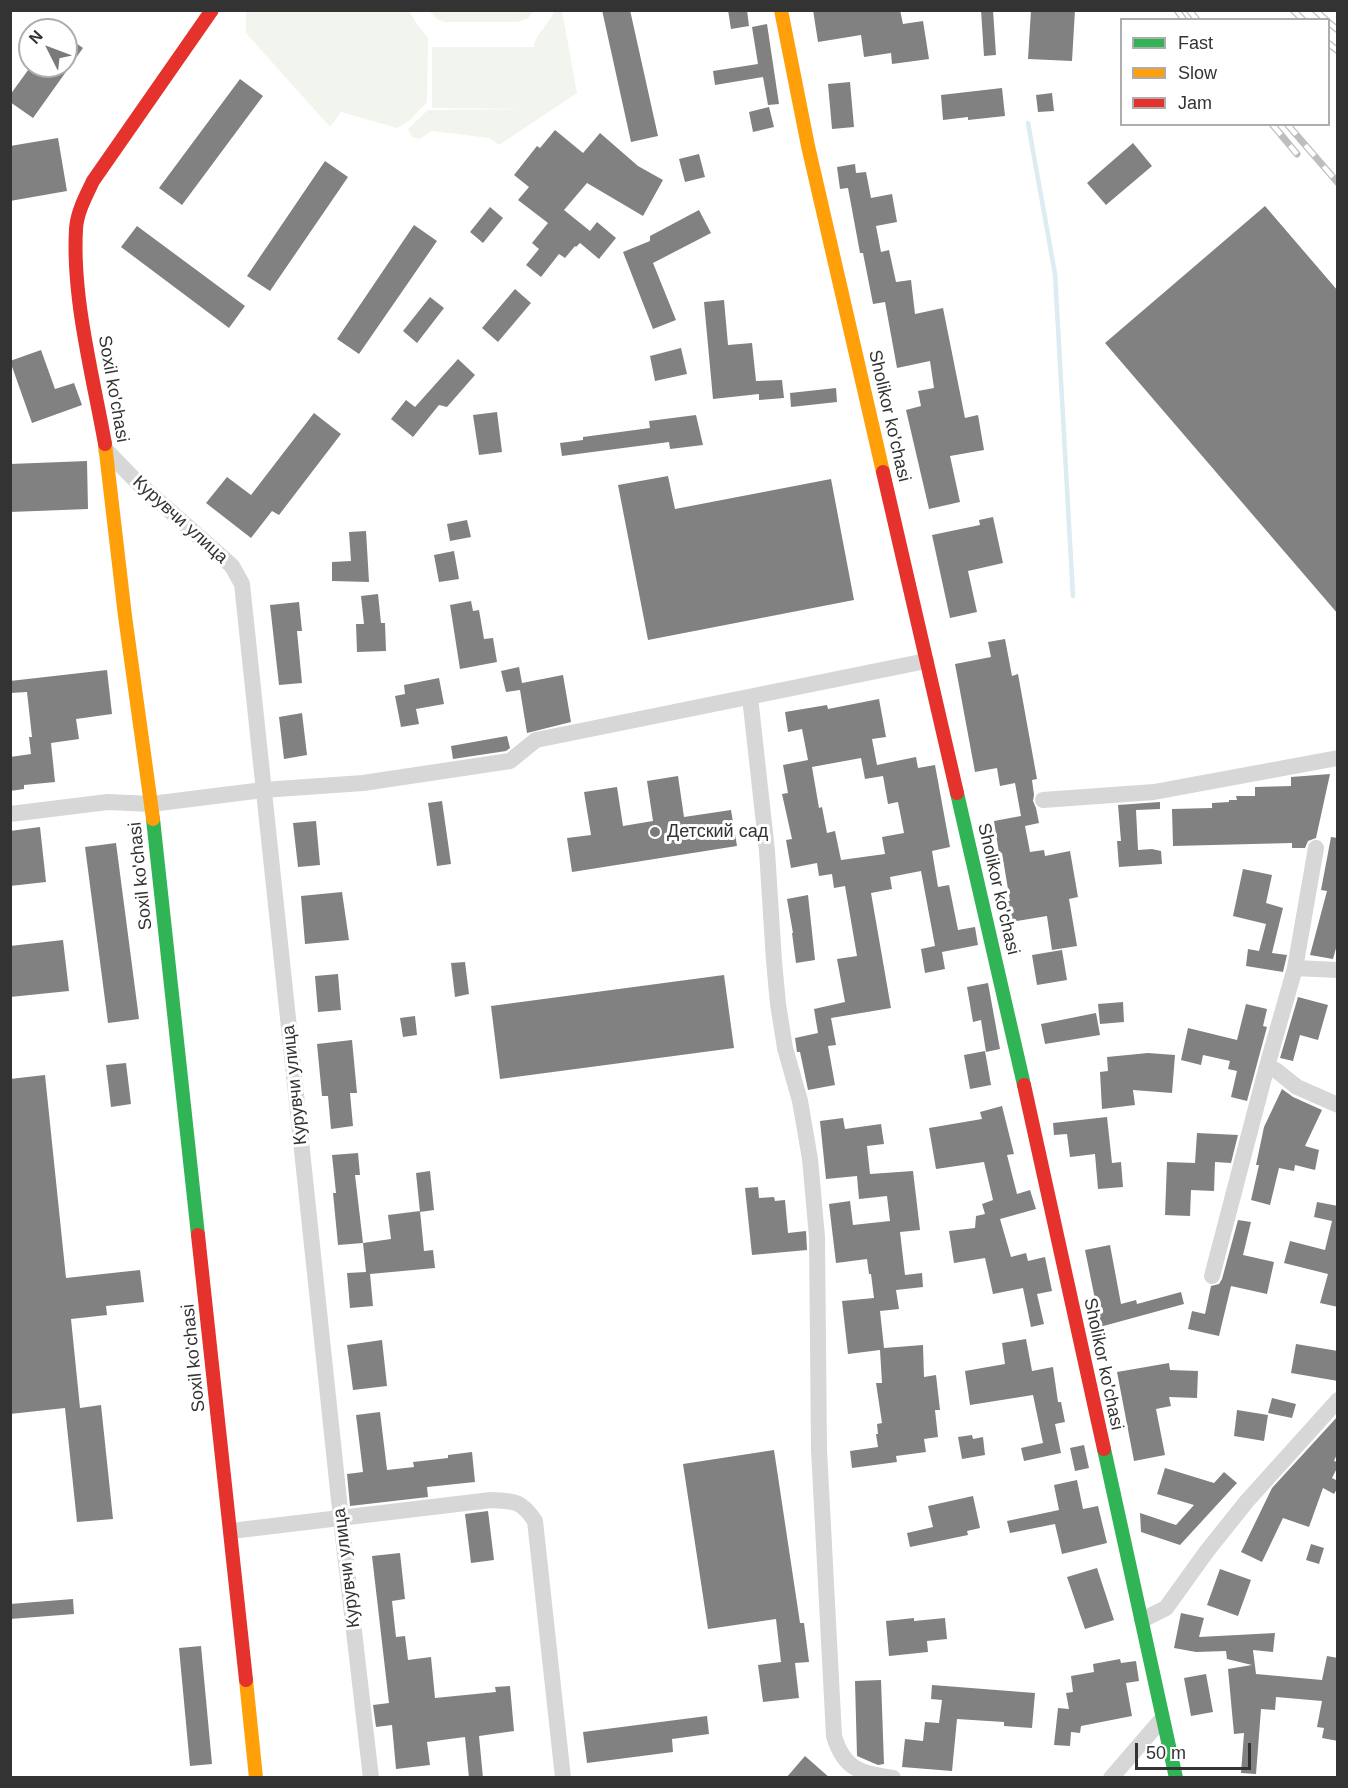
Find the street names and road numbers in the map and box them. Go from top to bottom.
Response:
street label: Soxil ko'chasi [93,334,133,444]
street label: Sholikor ko'chasi [863,348,915,484]
street label: Курувчи улица [128,472,232,568]
street label: Soxil ko'chasi [125,821,157,931]
street label: Sholikor ko'chasi [972,821,1024,957]
street label: Курувчи улица [278,1024,312,1146]
street label: Sholikor ko'chasi [1078,1296,1128,1432]
street label: Soxil ko'chasi [178,1303,210,1413]
street label: Курувчи улица [329,1507,365,1629]

